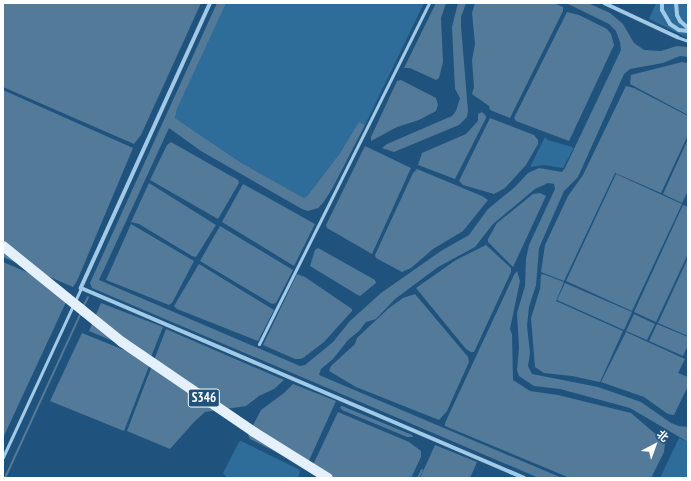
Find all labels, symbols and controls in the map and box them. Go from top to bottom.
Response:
road number: S346 [187,387,221,409]
north arrow [635,425,675,465]
text: 北 [654,427,672,445]

